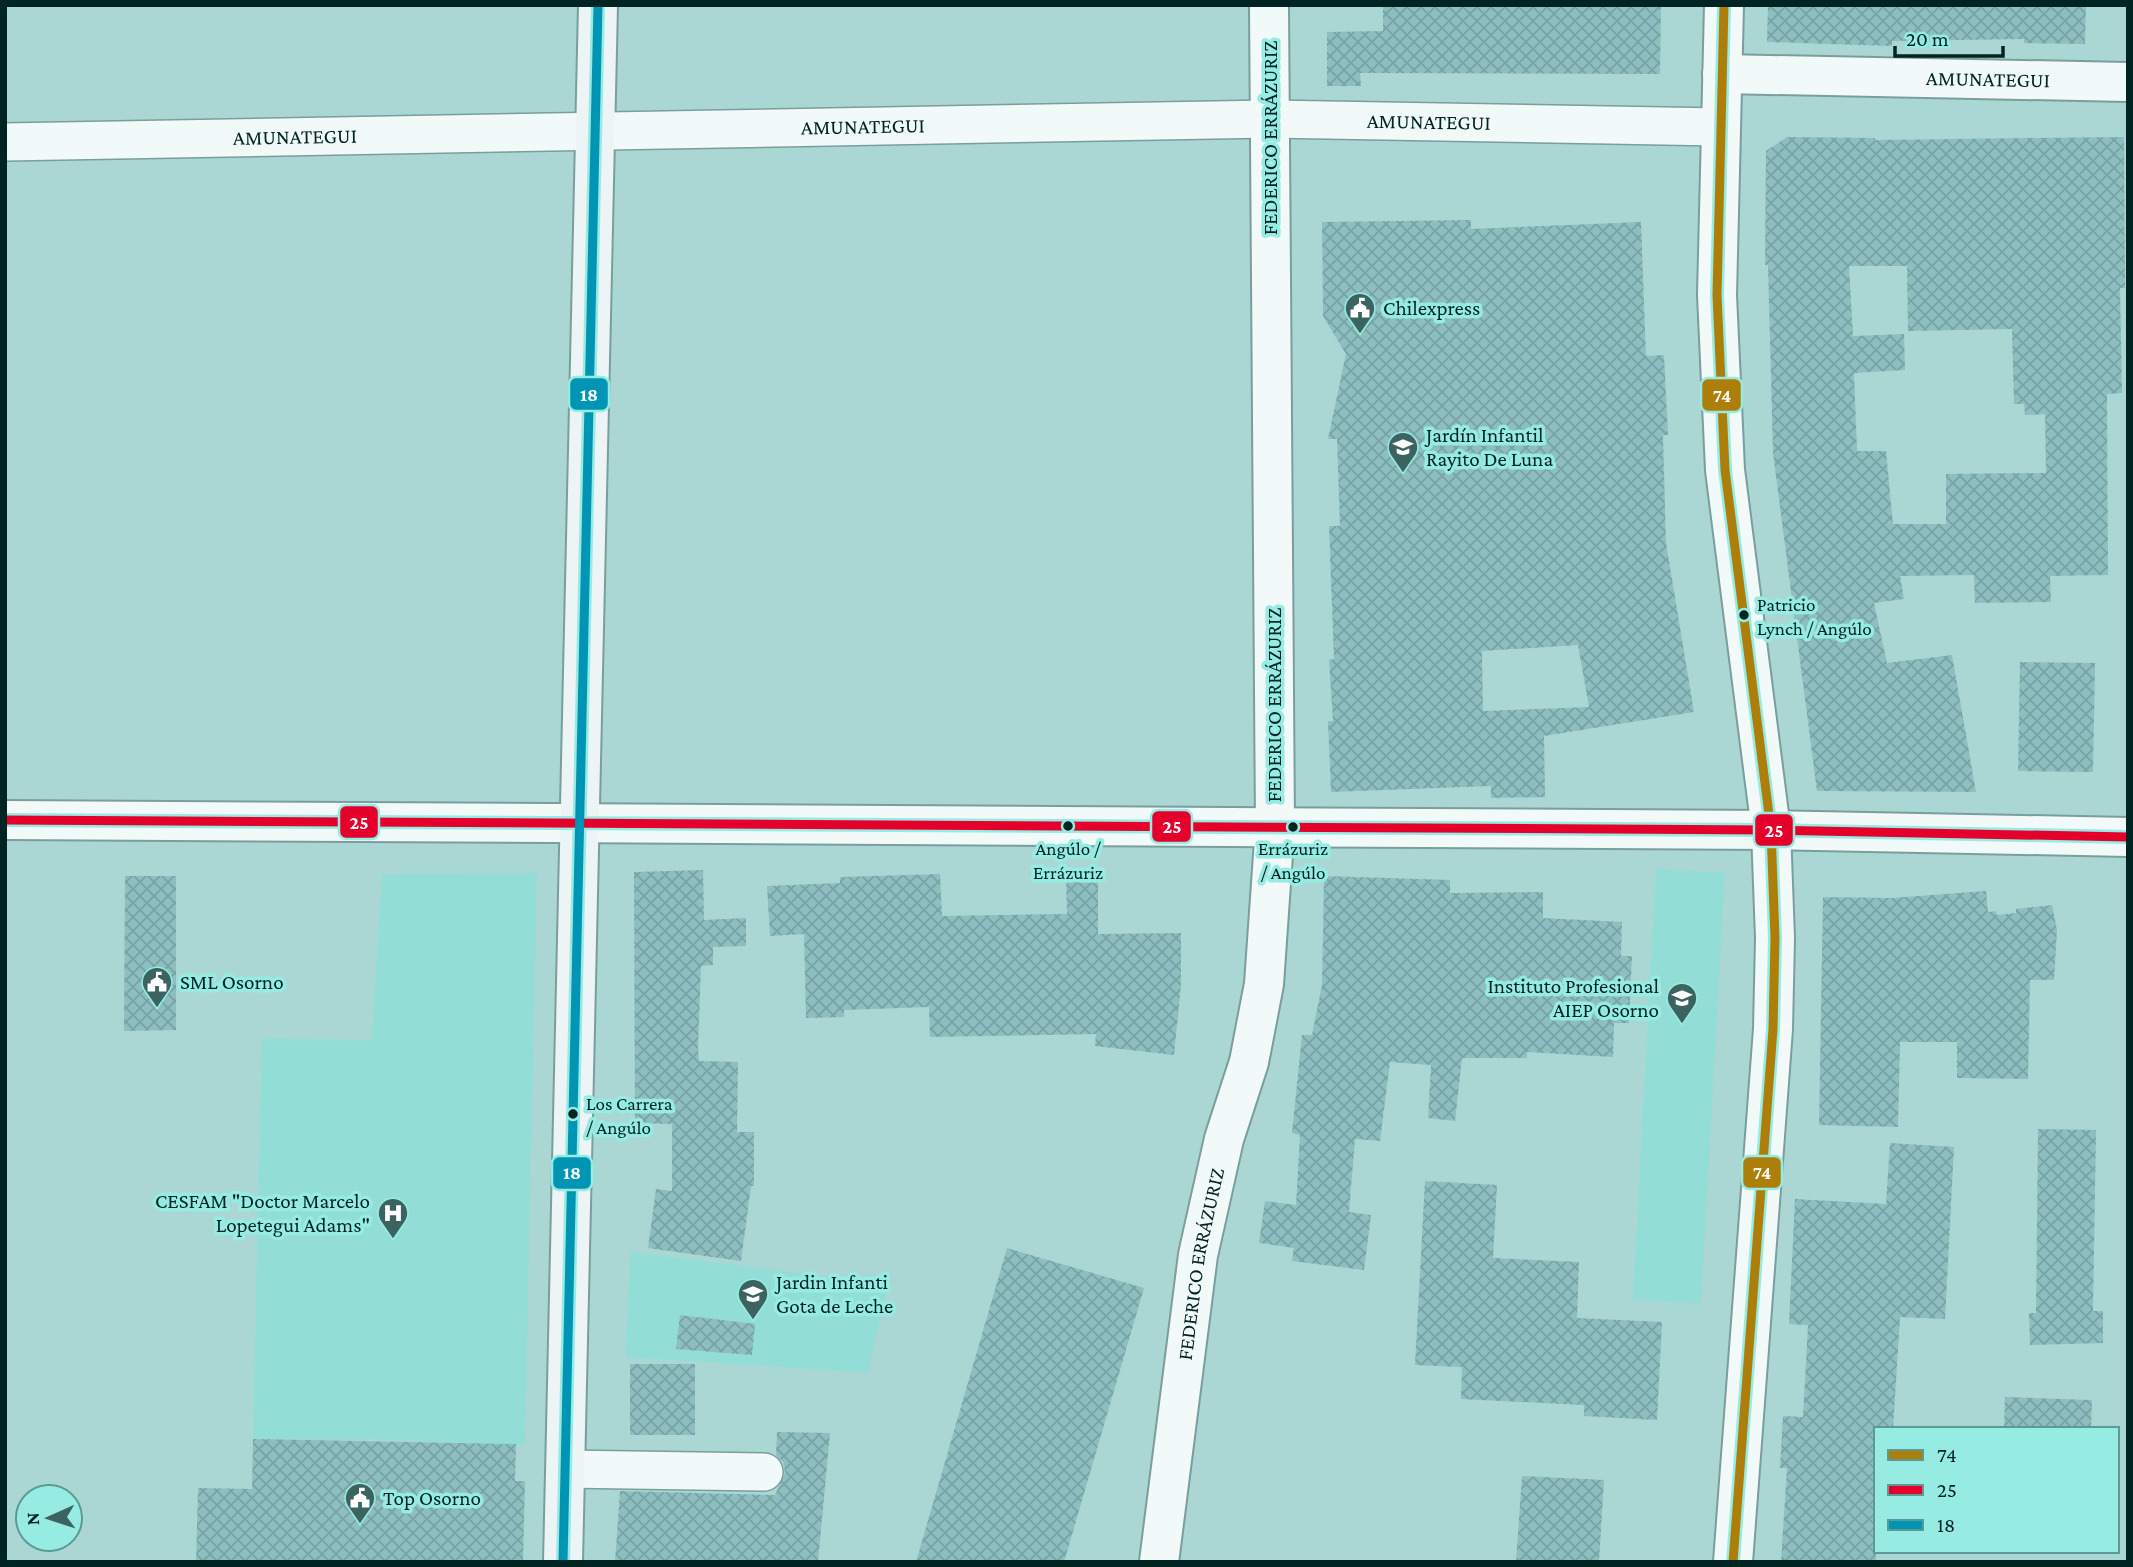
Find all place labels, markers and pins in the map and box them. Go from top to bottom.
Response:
public building icon: Chilexpress [1343,291,1377,335]
place label: Chilexpress [1383,296,1480,320]
place label: Jardín Infantil Rayito De Luna [1424,423,1553,471]
school or university icon: Jardín Infantil Rayito De Luna [1386,430,1420,474]
place label: Patricio Lynch / Angúlo [1757,594,1872,639]
marker: Patricio Lynch / Angúlo [1737,608,1751,622]
marker: Angúlo / Errázuriz [1061,819,1075,833]
marker: Errázuriz / Angúlo [1286,820,1300,834]
place label: Angúlo / Errázuriz [1033,838,1103,883]
place label: Errázuriz / Angúlo [1258,838,1328,883]
public building icon: SML Osorno [140,965,174,1009]
place label: SML Osorno [180,970,284,994]
place label: Instituto Profesional AIEP Osorno [1487,974,1659,1022]
school or university icon: Instituto Profesional AIEP Osorno [1665,981,1699,1025]
place label: Los Carrera / Angúlo [586,1093,673,1138]
marker: Los Carrera / Angúlo [566,1107,580,1121]
place label: CESFAM "Doctor Marcelo Lopetegui Adams" [155,1189,370,1237]
hospital icon: CESFAM "Doctor Marcelo Lopetegui Adams" [376,1196,410,1240]
place label: Jardin Infanti Gota de Leche [774,1270,893,1318]
school or university icon: Jardin Infanti Gota de Leche [736,1277,770,1321]
public building icon: Top Osorno [343,1481,377,1525]
place label: Top Osorno [383,1486,481,1510]

